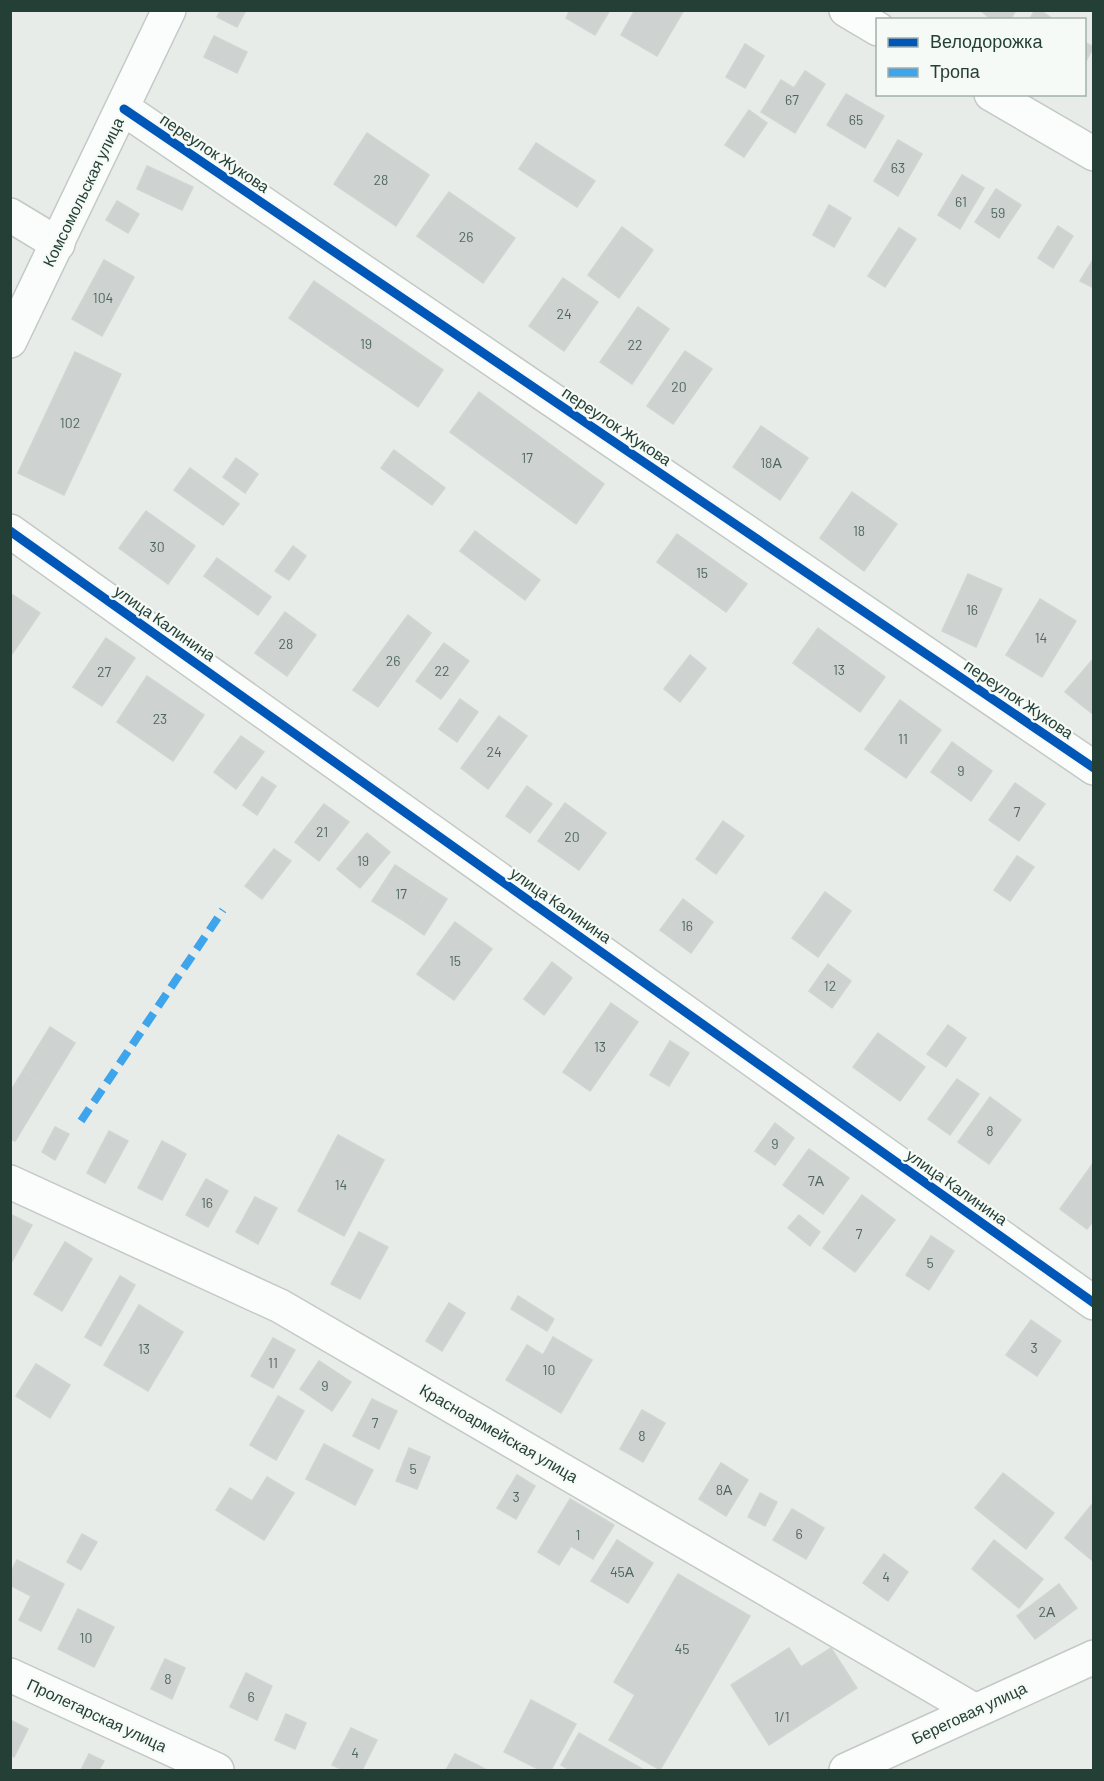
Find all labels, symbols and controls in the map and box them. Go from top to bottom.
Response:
legend [876,18,1086,96]
text: Велодорожка [930,30,1043,52]
text: Тропа [930,60,981,82]
house number: 67 [785,91,799,108]
street label: переулок Жукова [157,109,273,196]
house number: 65 [849,111,863,128]
street label: Комсомольская улица [38,114,127,269]
house number: 63 [891,159,905,176]
house number: 28 [374,171,388,188]
house number: 61 [955,193,967,210]
house number: 59 [991,204,1005,221]
house number: 26 [459,228,473,245]
house number: 104 [93,289,113,306]
house number: 24 [556,305,572,322]
house number: 19 [360,335,372,352]
house number: 22 [627,336,643,353]
house number: 20 [671,378,687,395]
street label: переулок Жукова [559,382,675,469]
house number: 102 [60,414,80,431]
house number: 17 [521,449,533,466]
house number: 18А [760,454,782,471]
house number: 18 [853,522,865,539]
house number: 30 [149,538,165,555]
house number: 15 [696,564,708,581]
street label: улица Калинина [111,581,220,665]
house number: 16 [966,601,978,618]
house number: 14 [1035,629,1047,646]
house number: 28 [279,635,293,652]
house number: 26 [386,652,400,669]
street label: переулок Жукова [961,655,1077,742]
house number: 13 [833,661,845,678]
house number: 22 [434,662,450,679]
house number: 27 [97,663,111,680]
house number: 23 [153,710,167,727]
house number: 11 [898,730,908,747]
house number: 24 [486,743,502,760]
house number: 9 [957,762,965,779]
house number: 7 [1014,803,1021,820]
house number: 21 [316,823,328,840]
house number: 20 [564,828,580,845]
house number: 19 [357,852,369,869]
street label: улица Калинина [507,863,616,947]
house number: 17 [395,885,407,902]
house number: 16 [681,917,693,934]
house number: 15 [449,952,461,969]
house number: 12 [824,977,836,994]
house number: 13 [594,1038,606,1055]
house number: 8 [986,1122,994,1139]
house number: 9 [771,1135,779,1152]
street label: улица Калинина [903,1145,1012,1229]
house number: 7А [808,1172,825,1189]
house number: 14 [335,1176,347,1193]
house number: 16 [201,1194,213,1211]
house number: 7 [856,1225,863,1242]
house number: 5 [926,1254,934,1271]
house number: 3 [1030,1339,1038,1356]
house number: 13 [138,1340,150,1357]
house number: 11 [268,1354,278,1371]
house number: 10 [543,1361,555,1378]
house number: 9 [321,1377,329,1394]
street label: Красноармейская улица [417,1379,582,1486]
house number: 7 [372,1414,379,1431]
house number: 8 [638,1427,646,1444]
house number: 5 [409,1460,417,1477]
house number: 8А [716,1481,733,1498]
house number: 3 [512,1488,520,1505]
house number: 6 [795,1525,803,1542]
house number: 1 [576,1526,580,1543]
house number: 45А [610,1563,635,1580]
house number: 4 [882,1568,890,1585]
house number: 2А [1039,1603,1056,1620]
house number: 10 [80,1629,92,1646]
house number: 45 [675,1640,689,1657]
house number: 8 [164,1670,172,1687]
street label: Пролетарская улица [24,1674,170,1755]
street label: Береговая улица [908,1678,1029,1747]
house number: 6 [247,1688,255,1705]
house number: 1/1 [774,1708,790,1725]
house number: 4 [351,1744,359,1761]

